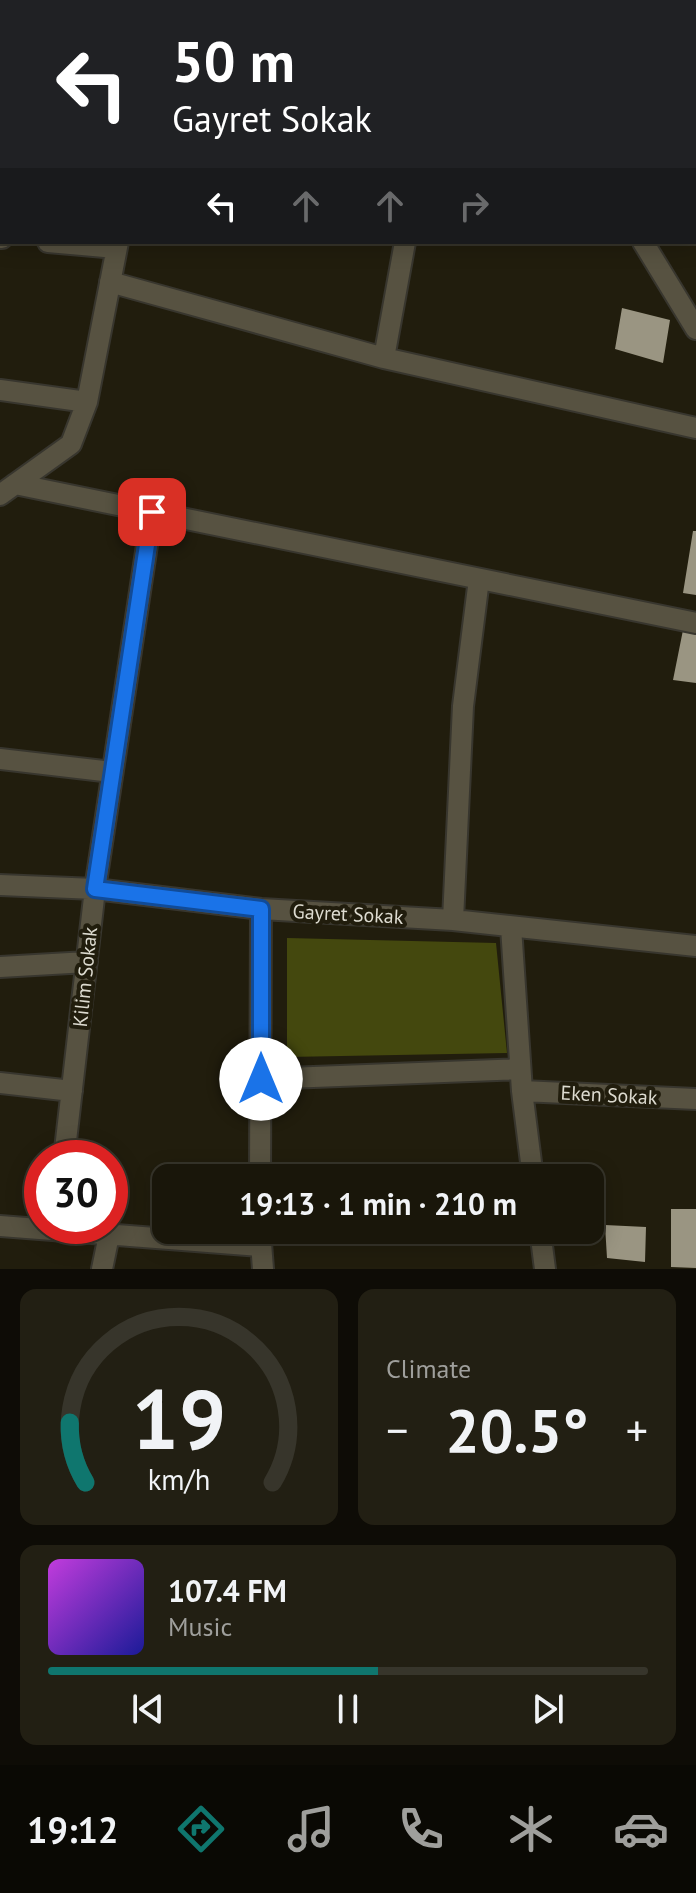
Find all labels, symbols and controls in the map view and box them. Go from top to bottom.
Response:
text: 50 m [172,25,295,97]
icon: left [40,32,144,136]
text: Gayret Sokak [172,95,372,142]
icon: left [200,184,244,228]
icon: ahead [284,184,328,228]
icon: ahead [368,184,412,228]
icon: right [452,184,496,228]
pin [118,478,186,546]
icon: arrive [130,490,174,534]
street label: Gayret Sokak [292,898,405,930]
street label: Kilim Sokak [67,925,103,1028]
position arrow [219,1037,303,1121]
street label: Eken Sokak [560,1079,658,1111]
speed limit sign: 30 [24,1140,128,1244]
text: 19:13 · 1 min · 210 m [239,1184,517,1223]
text: Climate [386,1352,471,1385]
text: 19 [132,1364,226,1472]
text: 20.5° [445,1391,589,1469]
text: − [386,1401,408,1458]
text: + [626,1401,648,1458]
text: km/h [148,1461,210,1498]
text: 107.4 FM [168,1571,287,1610]
text: Music [168,1610,232,1643]
icon: previous [126,1687,170,1731]
icon: pause [326,1687,370,1731]
icon: next [526,1687,570,1731]
icon: directions [173,1801,229,1857]
icon: music [283,1801,339,1857]
icon: phone [393,1801,449,1857]
icon: climate [503,1801,559,1857]
icon: car [613,1801,669,1857]
text: 19:12 [27,1806,118,1853]

